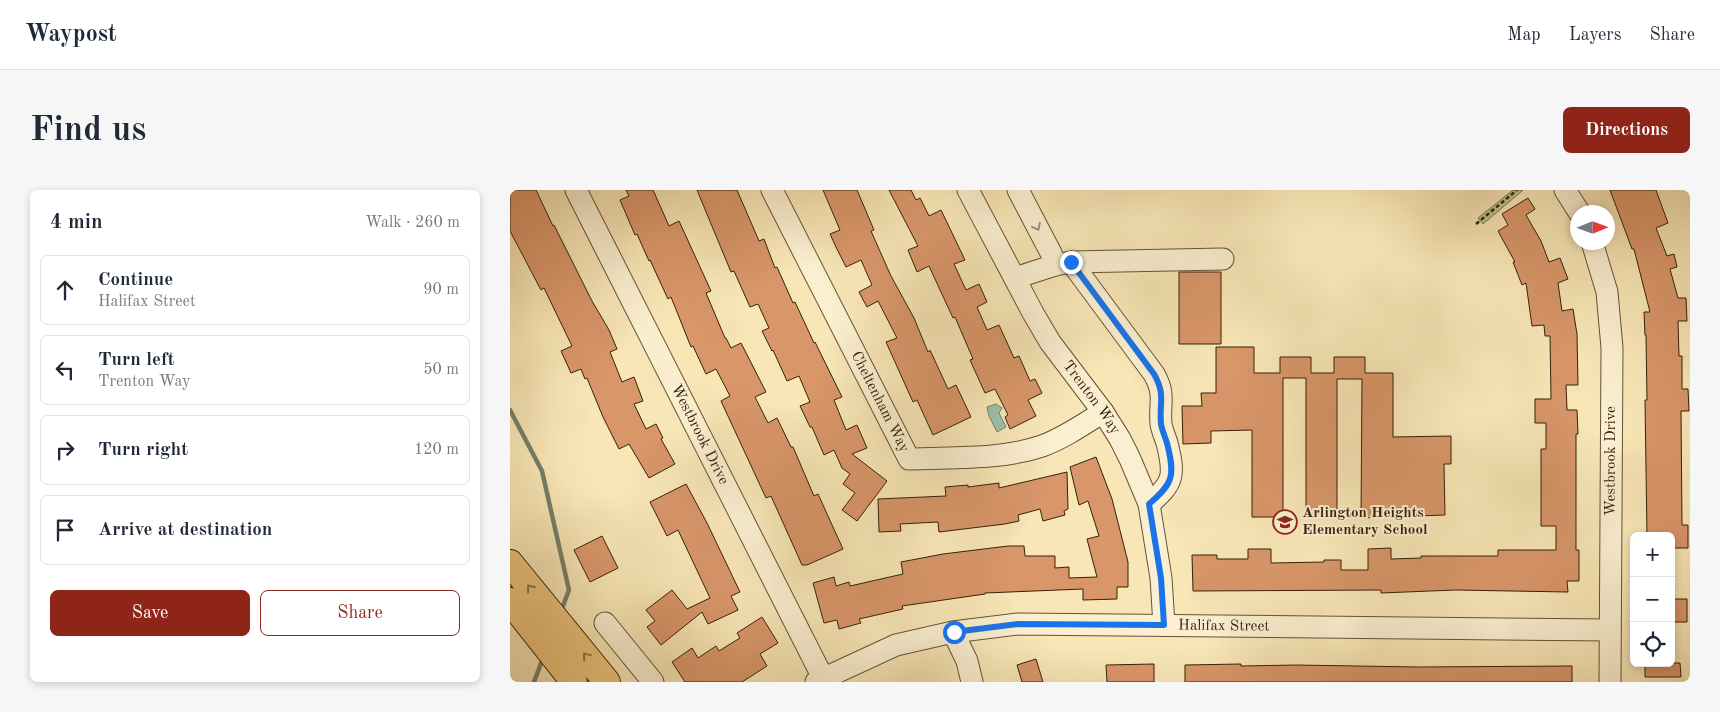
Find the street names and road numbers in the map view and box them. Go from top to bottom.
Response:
street label: Cheltenham Way [848,349,912,455]
street label: Trenton Way [1060,358,1123,437]
street label: Westbrook Drive [668,382,731,487]
street label: Westbrook Drive [1604,406,1619,516]
street label: Halifax Street [1178,618,1270,634]

